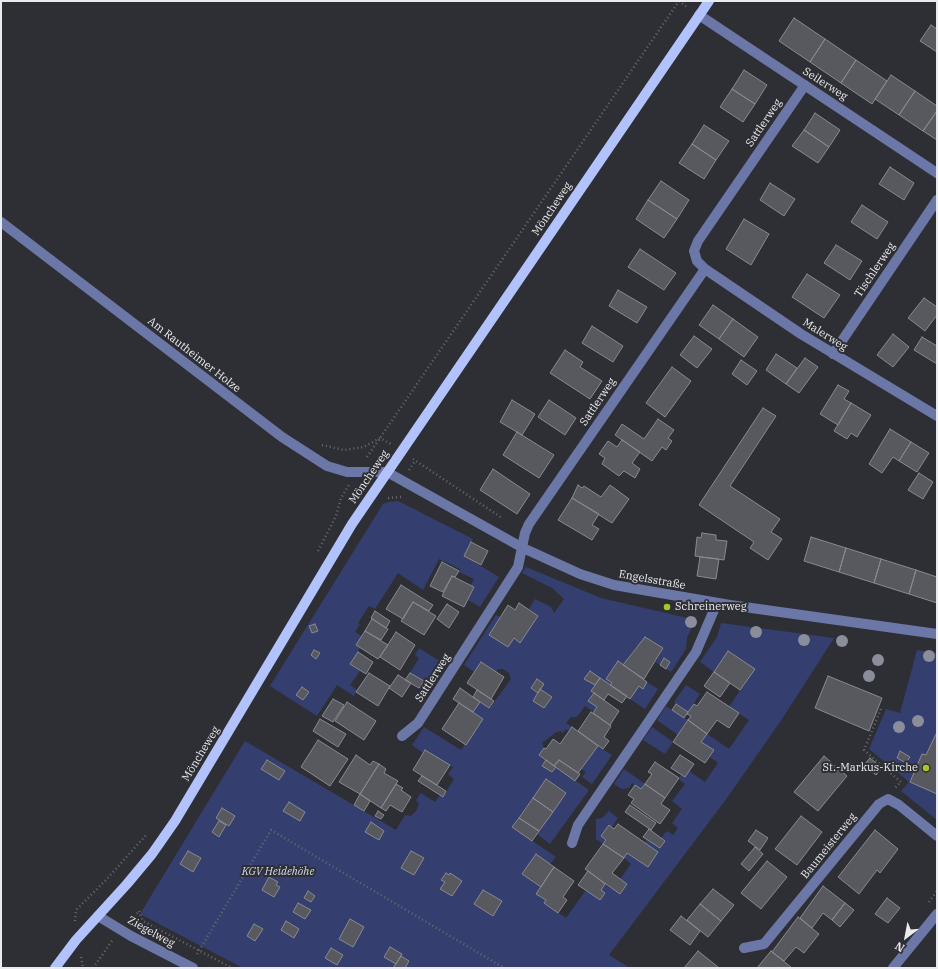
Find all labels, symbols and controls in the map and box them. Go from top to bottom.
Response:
street label: Seilerweg [800,65,850,103]
street label: Sattlerweg [743,97,785,149]
street label: Möncheweg [529,180,575,238]
street label: Tischlerweg [852,240,898,300]
street label: Am Rautheimer Holze [145,315,243,395]
street label: Malerweg [800,316,850,354]
street label: Sattlerweg [577,376,619,428]
street label: Möncheweg [346,448,392,506]
street label: Engelsstraße [618,568,686,592]
place label: Schreinerweg [675,600,747,614]
marker: Schreinerweg [662,602,672,612]
street label: Sattlerweg [413,651,453,705]
street label: Möncheweg [179,724,223,784]
place label: St.-Markus-Kirche [823,761,918,775]
marker: St.-Markus-Kirche [921,763,931,773]
street label: Baumeisterweg [799,811,859,881]
park label: KGV Heidehöhe [242,865,314,879]
street label: Ziegelweg [125,914,177,950]
north arrow [886,917,926,957]
text: N [892,939,907,955]

